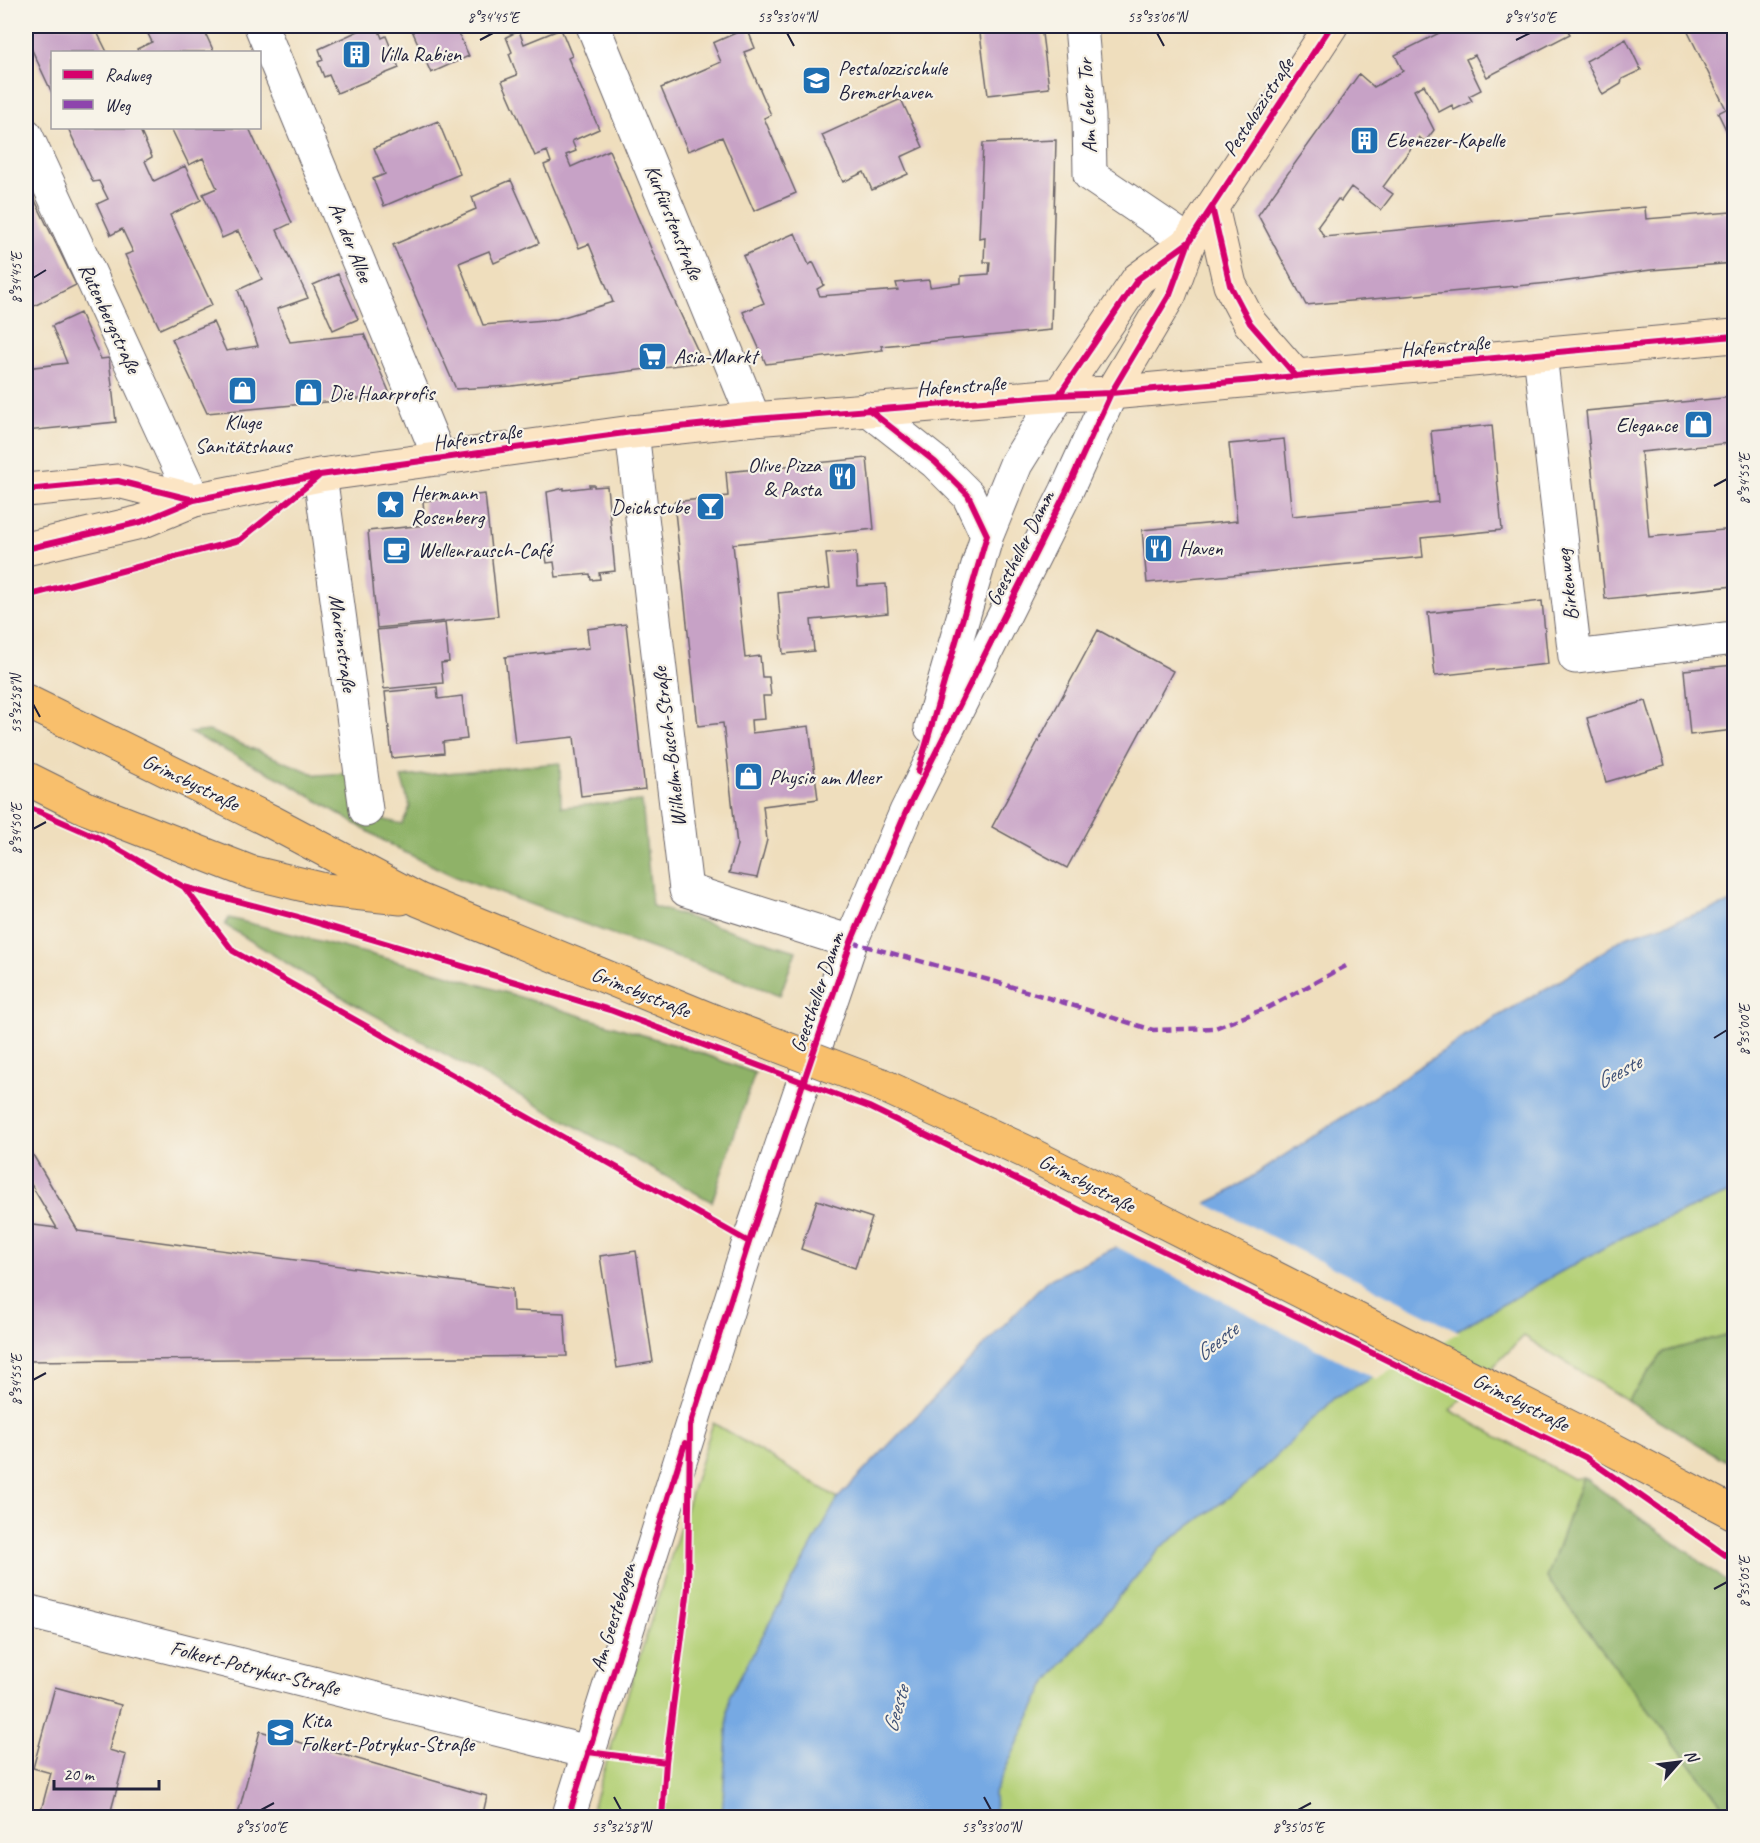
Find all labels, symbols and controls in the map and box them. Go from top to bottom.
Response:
text: 8°34'45"E [467,8,521,27]
text: 53°33'04"N [757,8,820,27]
text: 53°33'06"N [1127,8,1190,27]
text: 8°34'50"E [1504,8,1558,27]
building icon: Villa Rabien [341,38,373,70]
place label: Villa Rabien [378,41,462,67]
legend [51,51,261,129]
street label: Pestalozzistraße [1217,51,1301,161]
place label: Pestalozzischule Bremerhaven [838,55,948,105]
street label: Am Leher Tor [1071,56,1102,154]
text: Radweg [105,64,153,86]
school or university icon: Pestalozzischule Bremerhaven [801,64,833,96]
text: Weg [105,94,132,116]
building icon: Ebenezer-Kapelle [1349,124,1381,156]
place label: Ebenezer-Kapelle [1386,127,1506,153]
street label: Kurfürstenstraße [639,161,710,285]
street label: An der Allee [323,198,379,287]
text: 8°34'45"E [7,250,26,304]
street label: Rutenbergstraße [73,259,148,379]
street label: Hafenstraße [1400,329,1493,363]
supermarket icon: Asia-Markt [637,340,669,372]
place label: Asia-Markt [674,343,760,369]
street label: Hafenstraße [916,370,1008,402]
shop icon: Kluge Sanitätshaus [227,375,259,407]
shop icon: Die Haarprofis [292,377,324,409]
place label: Die Haarprofis [329,380,436,406]
place label: Kluge Sanitätshaus [195,409,293,459]
shop icon: Elegance [1682,409,1714,441]
place label: Elegance [1616,412,1678,438]
street label: Hafenstraße [431,418,525,456]
text: 8°34'55"E [1735,451,1754,505]
place label: Olive Pizza & Pasta [748,452,823,502]
restaurant icon: Olive Pizza & Pasta [826,461,858,493]
place label: Hermann Rosenberg [411,480,485,530]
street label: Geestheller Damm [980,485,1061,610]
place icon: Hermann Rosenberg [374,489,406,521]
bar icon: Deichstube [694,491,726,523]
place label: Deichstube [611,494,691,520]
restaurant icon: Haven [1142,532,1174,564]
cafe icon: Wellenrausch-Café [381,534,413,566]
place label: Haven [1179,535,1223,561]
place label: Wellenrausch-Café [418,537,554,563]
street label: Birkenweg [1550,546,1584,622]
street label: Marienstraße [323,593,363,696]
street label: Wilhelm-Busch-Straße [646,663,692,828]
text: 53°32'58"N [7,671,26,734]
street label: Grimsbystraße [138,747,245,817]
shop icon: Physio am Meer [732,761,764,793]
place label: Physio am Meer [769,764,883,790]
text: 8°34'50"E [7,801,26,855]
street label: Geestheller Damm [784,927,850,1056]
street label: Grimsbystraße [588,960,696,1024]
text: 8°35'00"E [1735,1002,1754,1056]
water label: Geeste [1591,1047,1648,1095]
street label: Grimsbystraße [1035,1148,1141,1219]
water label: Geeste [1189,1315,1246,1367]
text: 8°34'55"E [7,1352,26,1406]
street label: Grimsbystraße [1469,1367,1575,1438]
text: 8°35'05"E [1735,1554,1754,1608]
street label: Am Geestebogen [584,1558,642,1675]
street label: Folkert-Potrykus-Straße [168,1634,344,1702]
water label: Geeste [876,1680,917,1736]
place label: Kita Folkert-Potrykus-Straße [301,1707,476,1757]
school or university icon: Kita Folkert-Potrykus-Straße [264,1716,296,1748]
north arrow [1649,1732,1709,1792]
text: N [1680,1746,1704,1767]
scale bar [54,1753,159,1791]
text: 20 m [63,1763,96,1785]
text: 8°35'00"E [235,1818,289,1837]
text: 53°32'58"N [591,1818,654,1837]
text: 53°33'00"N [961,1818,1024,1837]
text: 8°35'05"E [1272,1818,1326,1837]

